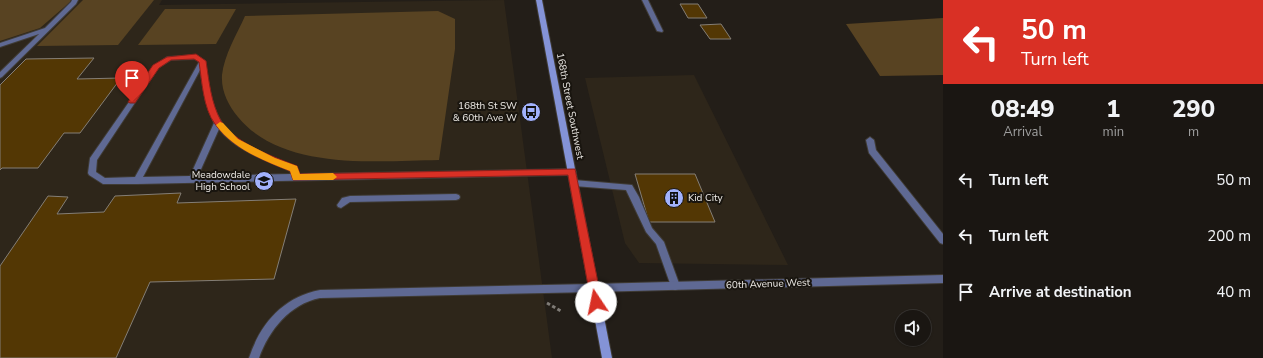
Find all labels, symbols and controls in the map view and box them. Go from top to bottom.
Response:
text: 50 m [1021,11,1087,49]
icon: left [955,16,1007,68]
text: Turn left [1021,47,1089,71]
street label: 168th Street Southwest [553,52,587,161]
pin [115,61,149,102]
icon: arrive [121,67,143,89]
text: 08:49 [991,93,1055,125]
text: 1 [1106,93,1121,125]
text: 290 [1172,93,1215,125]
place label: 168th St SW & 60th Ave W [453,99,517,125]
bus stop icon: 168th St SW & 60th Ave W [520,101,542,123]
text: Arrival [1003,123,1042,141]
text: min [1103,123,1124,141]
text: m [1188,123,1199,141]
place label: Meadowdale High School [192,168,250,194]
icon: left [955,169,977,191]
school or university icon: Meadowdale High School [253,170,275,192]
text: Turn left [989,170,1048,190]
text: 50 m [1216,170,1251,190]
building icon: Kid City [663,187,685,209]
place label: Kid City [688,191,724,205]
icon: left [955,225,977,247]
text: Turn left [989,226,1048,246]
text: 200 m [1207,226,1251,246]
street label: 60th Avenue West [726,276,811,292]
position arrow [575,281,617,323]
icon: arrive [955,281,977,303]
text: Arrive at destination [989,282,1132,302]
text: 40 m [1216,282,1251,302]
map controls [895,310,931,346]
button: sound [895,310,931,346]

